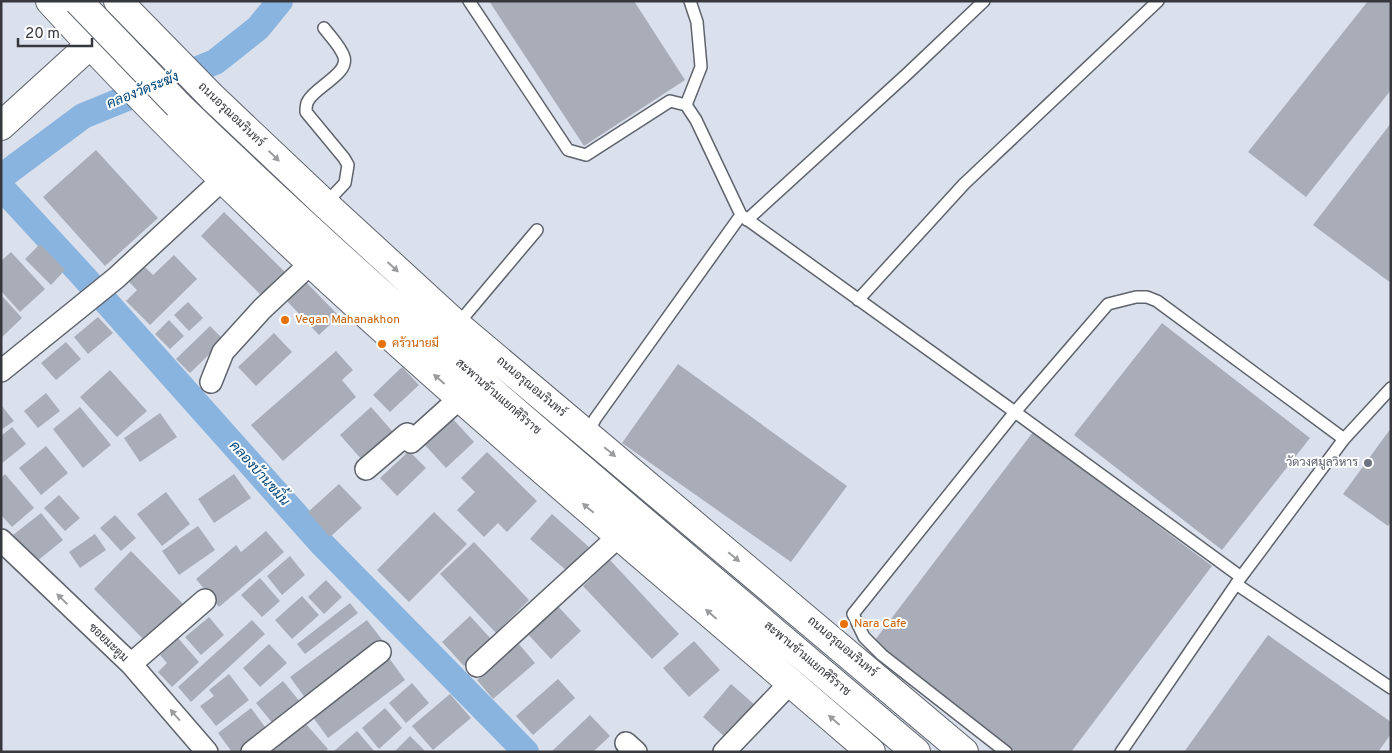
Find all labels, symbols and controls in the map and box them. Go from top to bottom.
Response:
scale bar [18,15,91,47]
text: 20 m [25,25,60,44]
water label: คลองวัดระฆัง [105,69,181,113]
street label: ถนนอรุณอมรินทร์ [194,78,269,151]
one-way arrow [268,150,280,162]
one-way arrow [387,261,399,273]
place label: Vegan Mahanakhon [295,312,400,328]
marker: Vegan Mahanakhon [279,314,291,326]
place label: ครัวนายมี [392,335,439,352]
marker: ครัวนายมี [376,338,388,350]
street label: ถนนอรุณอมรินทร์ [493,352,570,421]
street label: สะพานข้ามแยกศิริราช [452,355,544,439]
one-way arrow [433,373,445,385]
water label: คลองบ้านขมิ้น [225,434,297,510]
one-way arrow [603,446,615,458]
place label: วัดวงศมูลวิหาร [1286,455,1358,471]
marker: วัดวงศมูลวิหาร [1362,457,1374,469]
one-way arrow [582,503,594,514]
one-way arrow [727,551,740,562]
one-way arrow [56,593,68,605]
one-way arrow [705,608,718,619]
street label: ถนนอรุณอมรินทร์ [804,612,881,681]
place label: Nara Cafe [854,616,906,632]
street label: สะพานข้ามแยกศิริราช [760,618,854,700]
marker: Nara Cafe [838,618,850,630]
street label: ซอยมะตูม [85,620,131,666]
one-way arrow [170,709,181,721]
one-way arrow [829,714,841,726]

